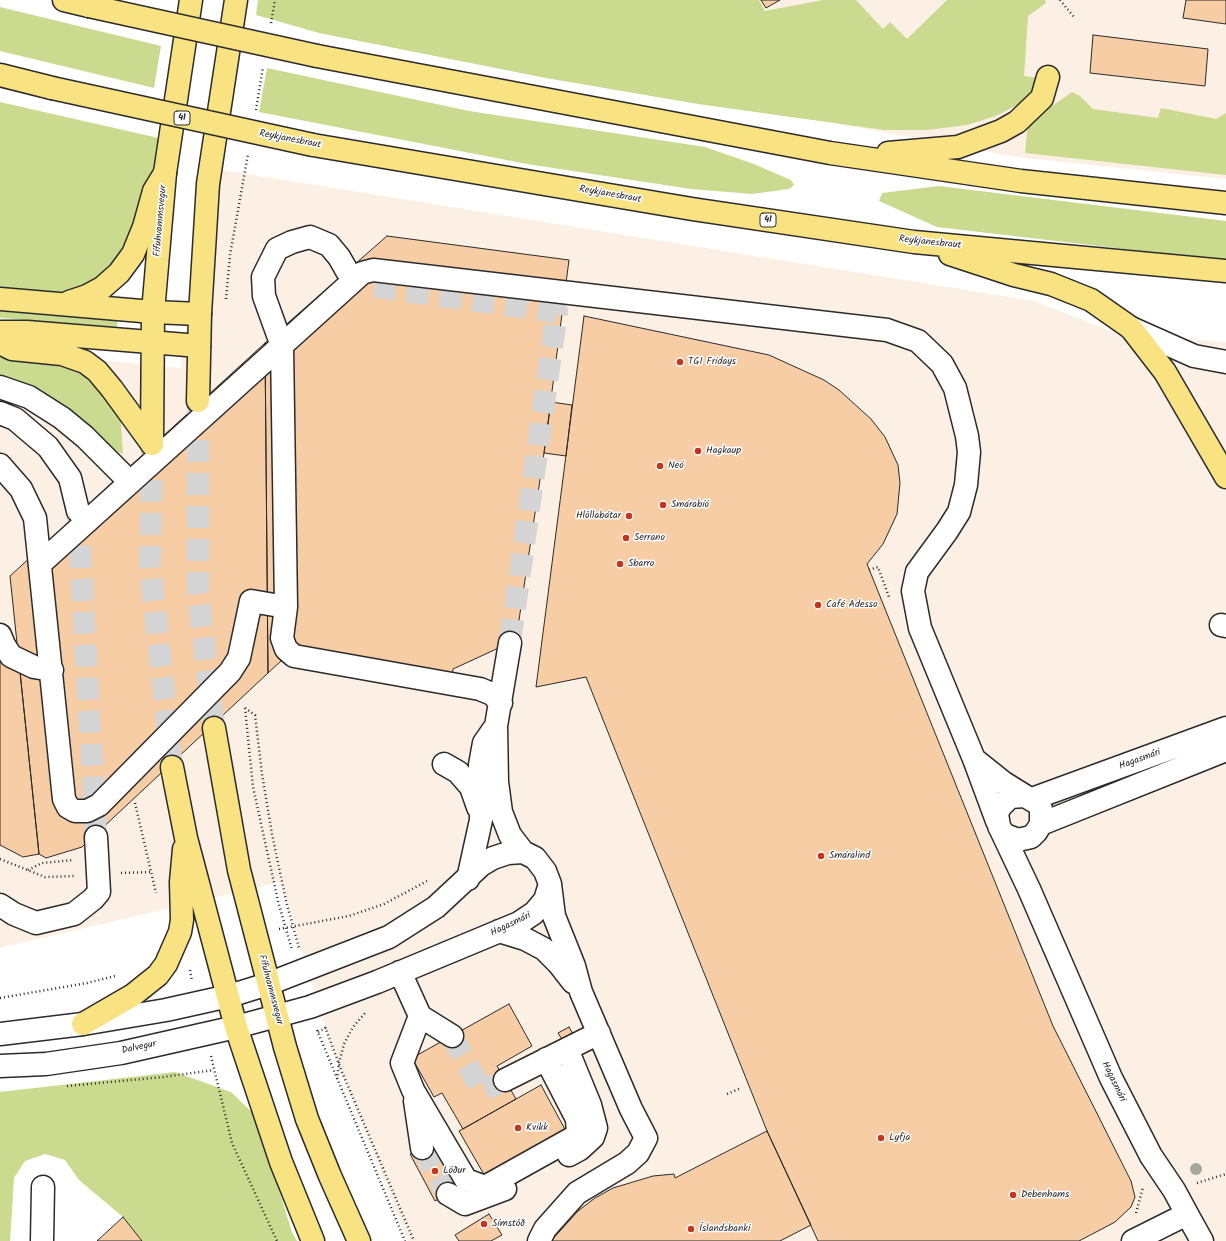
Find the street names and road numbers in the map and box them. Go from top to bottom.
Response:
road number: 41 [174,111,190,125]
street label: Reykjanesbraut [258,128,322,152]
street label: Reykjanesbraut [578,184,642,206]
street label: Fífuhvammsvegur [152,185,170,257]
road number: 41 [760,213,776,227]
street label: Reykjanesbraut [898,234,962,252]
street label: Hagasmári [1118,747,1162,773]
street label: Hagasmári [489,910,533,940]
street label: Fífuhvammsvegur [255,954,285,1026]
street label: Dalvegur [121,1038,157,1058]
street label: Hagasmári [1098,1060,1128,1104]

